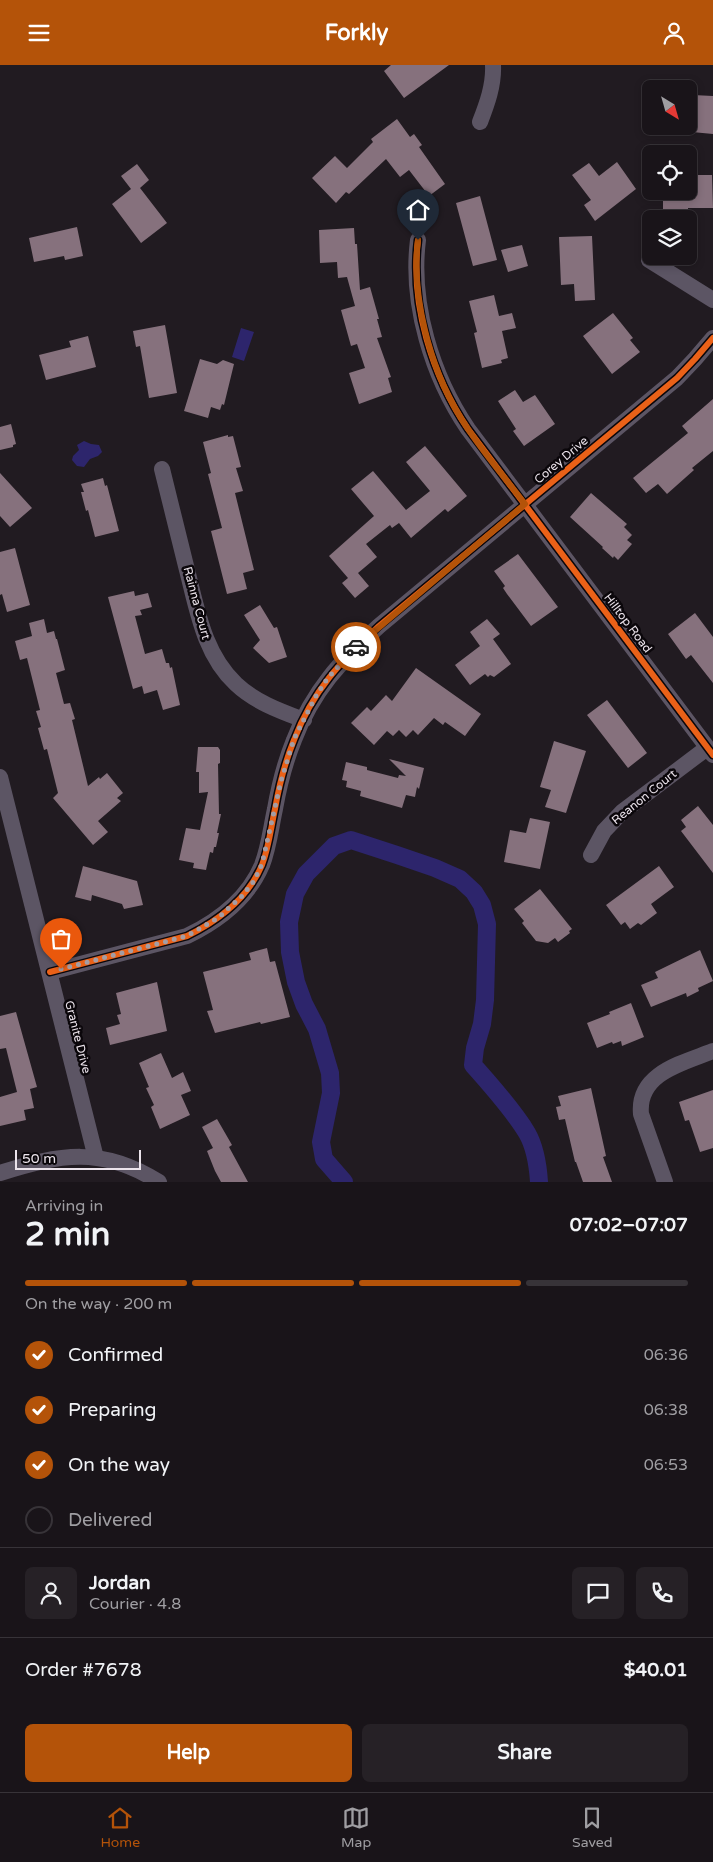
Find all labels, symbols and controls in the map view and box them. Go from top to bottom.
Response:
icon: menu [25,19,53,47]
icon: person [660,19,688,47]
text: Forkly [325,20,388,46]
north arrow [642,80,698,135]
map controls [642,80,697,265]
button: locate [642,145,697,200]
pin [397,189,439,240]
icon: home [404,196,432,224]
button: layers [642,210,697,265]
street label: Corey Drive [531,433,591,486]
street label: Rainna Court [181,565,214,641]
street label: Hilltop Road [601,591,655,655]
courier [331,622,381,672]
icon: car [342,633,370,661]
street label: Reanon Court [609,766,679,827]
pin [40,918,82,969]
icon: bag [47,925,75,953]
street label: Granite Drive [62,999,94,1075]
scale bar [15,1147,141,1170]
text: 50 m [22,1150,56,1167]
text: Arriving in [25,1196,103,1216]
text: 07:02–07:07 [570,1214,688,1236]
text: 2 min [25,1216,110,1254]
text: On the way · 200 m [25,1294,172,1314]
icon: check [25,1341,53,1369]
text: Confirmed [68,1344,163,1366]
text: 06:36 [644,1345,688,1365]
icon: check [25,1396,53,1424]
text: Preparing [68,1399,157,1421]
text: 06:38 [644,1400,688,1420]
icon: check [25,1451,53,1479]
text: On the way [68,1454,170,1476]
text: 06:53 [644,1455,688,1475]
text: Delivered [68,1509,153,1531]
button: person [25,1567,77,1619]
button: chat [572,1567,624,1619]
button: phone [636,1567,688,1619]
text: Jordan [89,1572,151,1594]
text: Courier · 4.8 [89,1594,181,1614]
text: Order #7678 [25,1659,142,1681]
text: $40.01 [624,1659,688,1681]
button: Help [25,1724,352,1782]
button: Share [362,1724,688,1782]
tab: Home [100,1804,140,1851]
tab: Map [341,1804,371,1851]
tab: Saved [572,1804,613,1851]

